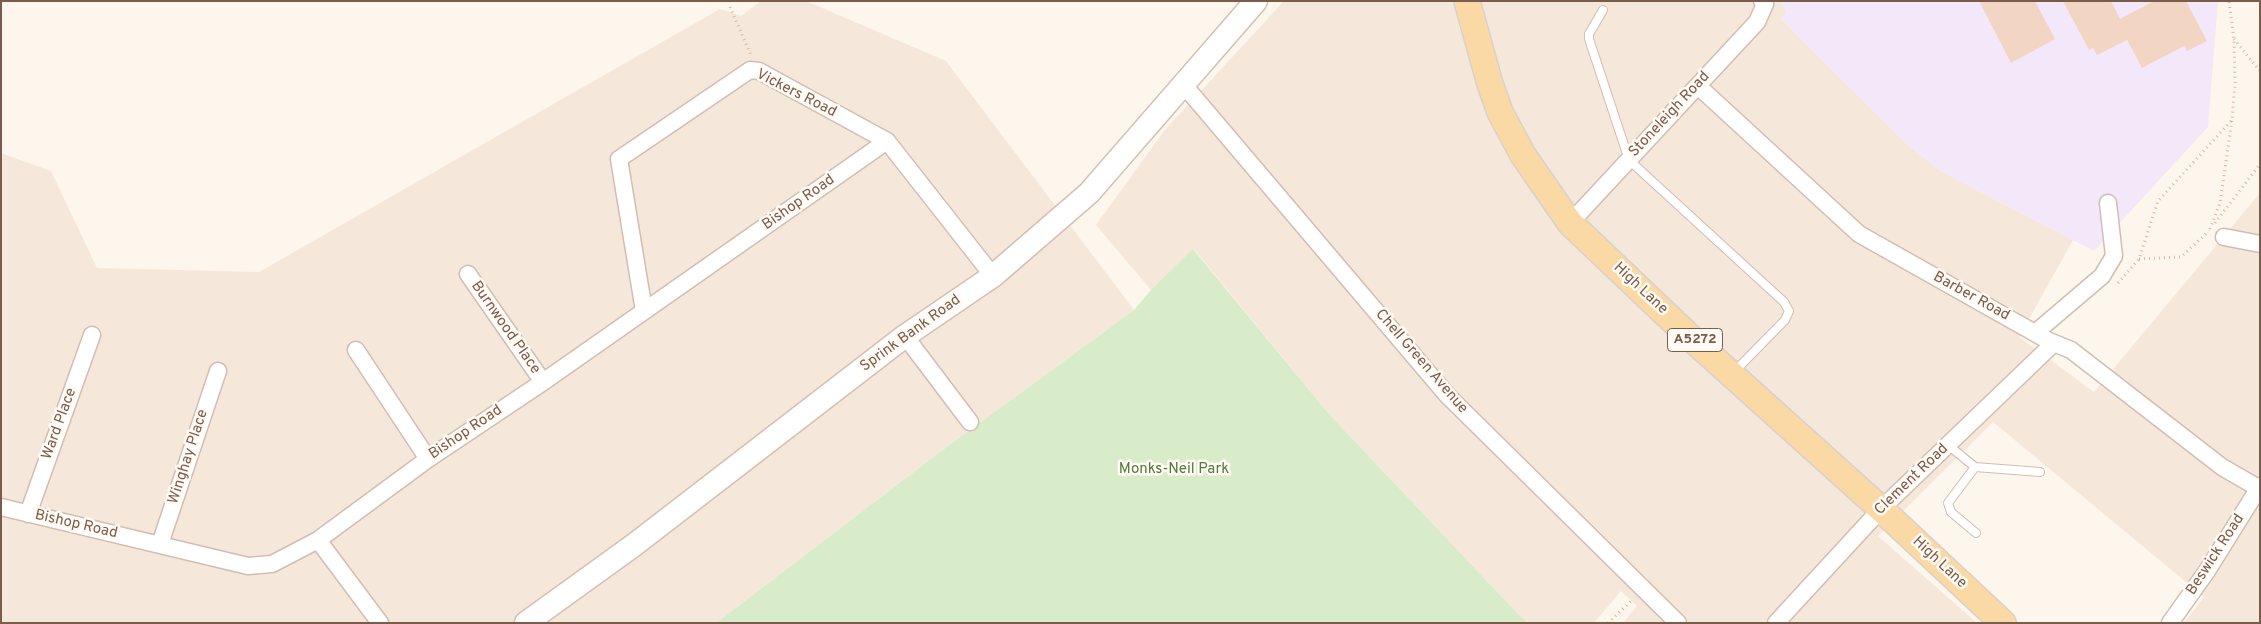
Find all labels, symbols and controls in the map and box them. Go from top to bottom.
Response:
street label: Vickers Road [753,66,839,122]
street label: Stoneleigh Road [1626,69,1714,161]
street label: Bishop Road [759,171,839,235]
street label: High Lane [1609,259,1671,319]
street label: Barber Road [1930,269,2012,325]
street label: Burnwood Place [466,278,544,378]
street label: Sprink Bank Road [857,292,965,376]
street label: Chell Green Avenue [1371,306,1471,418]
road number: A5272 [1668,328,1722,352]
street label: Ward Place [39,386,81,462]
street label: Bishop Road [426,402,506,464]
street label: Winghay Place [165,407,213,507]
street label: Clement Road [1872,440,1952,520]
park label: Monks-Neil Park [1119,461,1229,479]
street label: Bishop Road [33,507,119,543]
street label: Beswick Road [2183,511,2249,599]
street label: High Lane [1908,533,1970,593]

